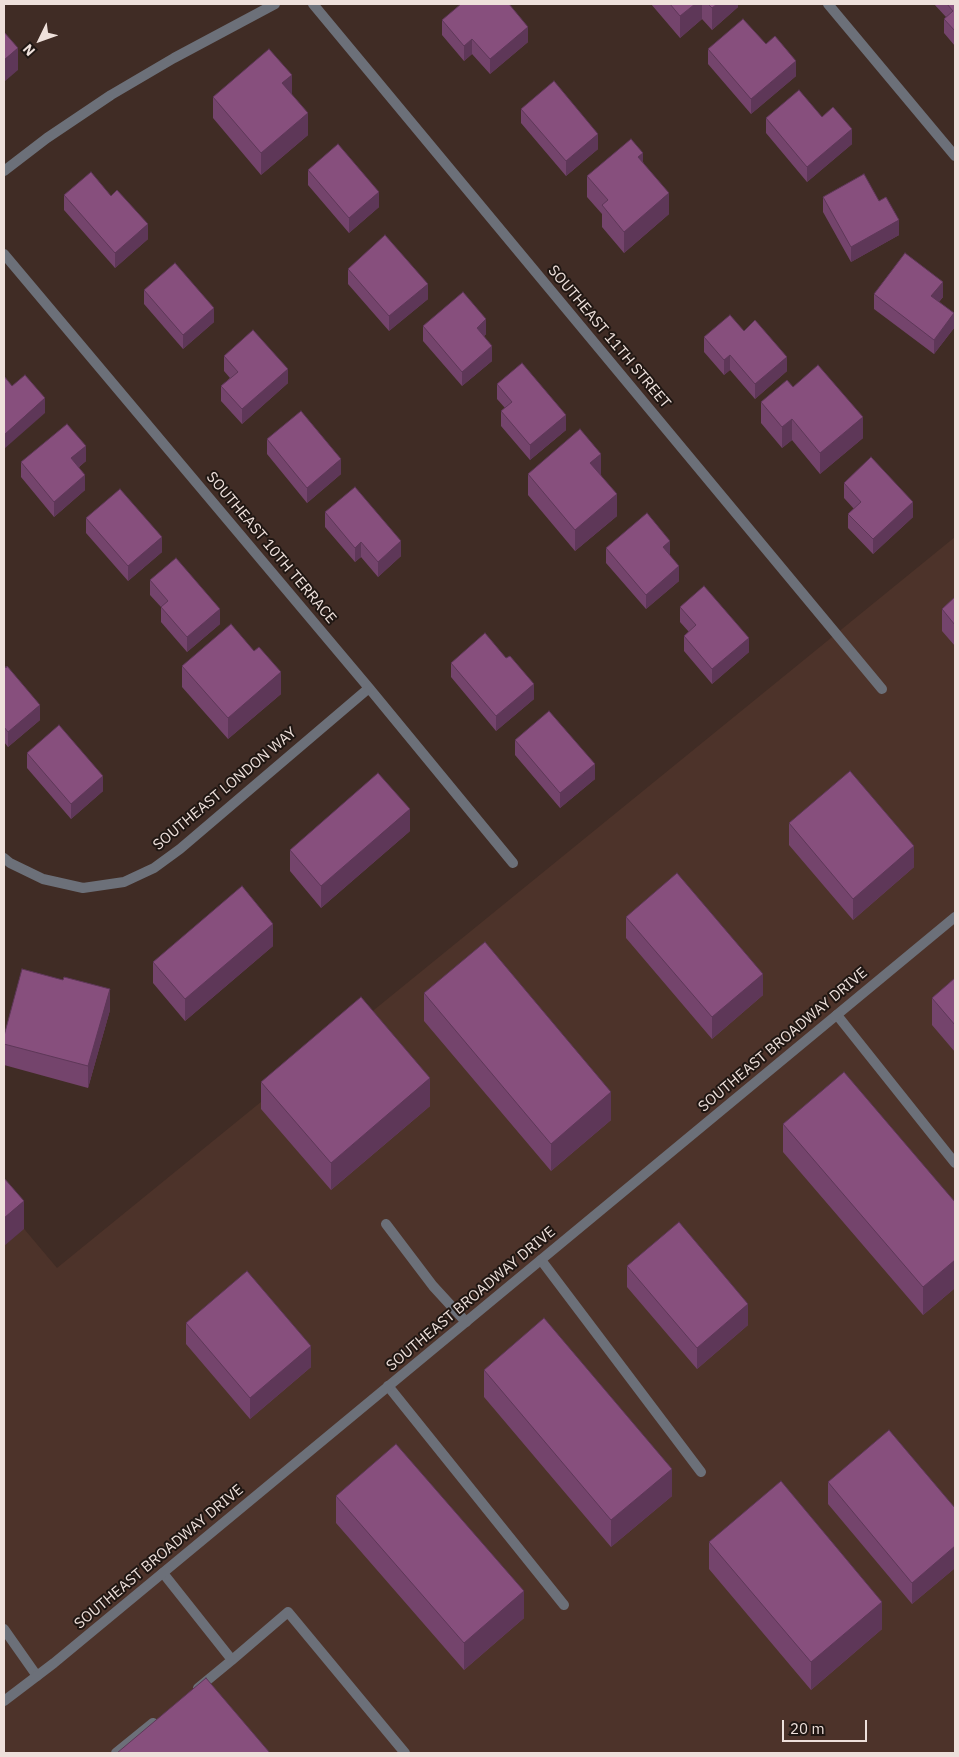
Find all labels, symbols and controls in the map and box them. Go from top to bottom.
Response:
north arrow [15,15,65,65]
text: N [19,40,39,60]
street label: SOUTHEAST 11TH STREET [544,262,674,412]
street label: SOUTHEAST 10TH TERRACE [202,469,340,627]
street label: SOUTHEAST LONDON WAY [150,724,300,854]
street label: SOUTHEAST BROADWAY DRIVE [695,964,871,1116]
street label: SOUTHEAST BROADWAY DRIVE [383,1223,559,1375]
street label: SOUTHEAST BROADWAY DRIVE [71,1481,247,1633]
scale bar [784,1710,869,1742]
text: 20 m [790,1719,825,1738]

